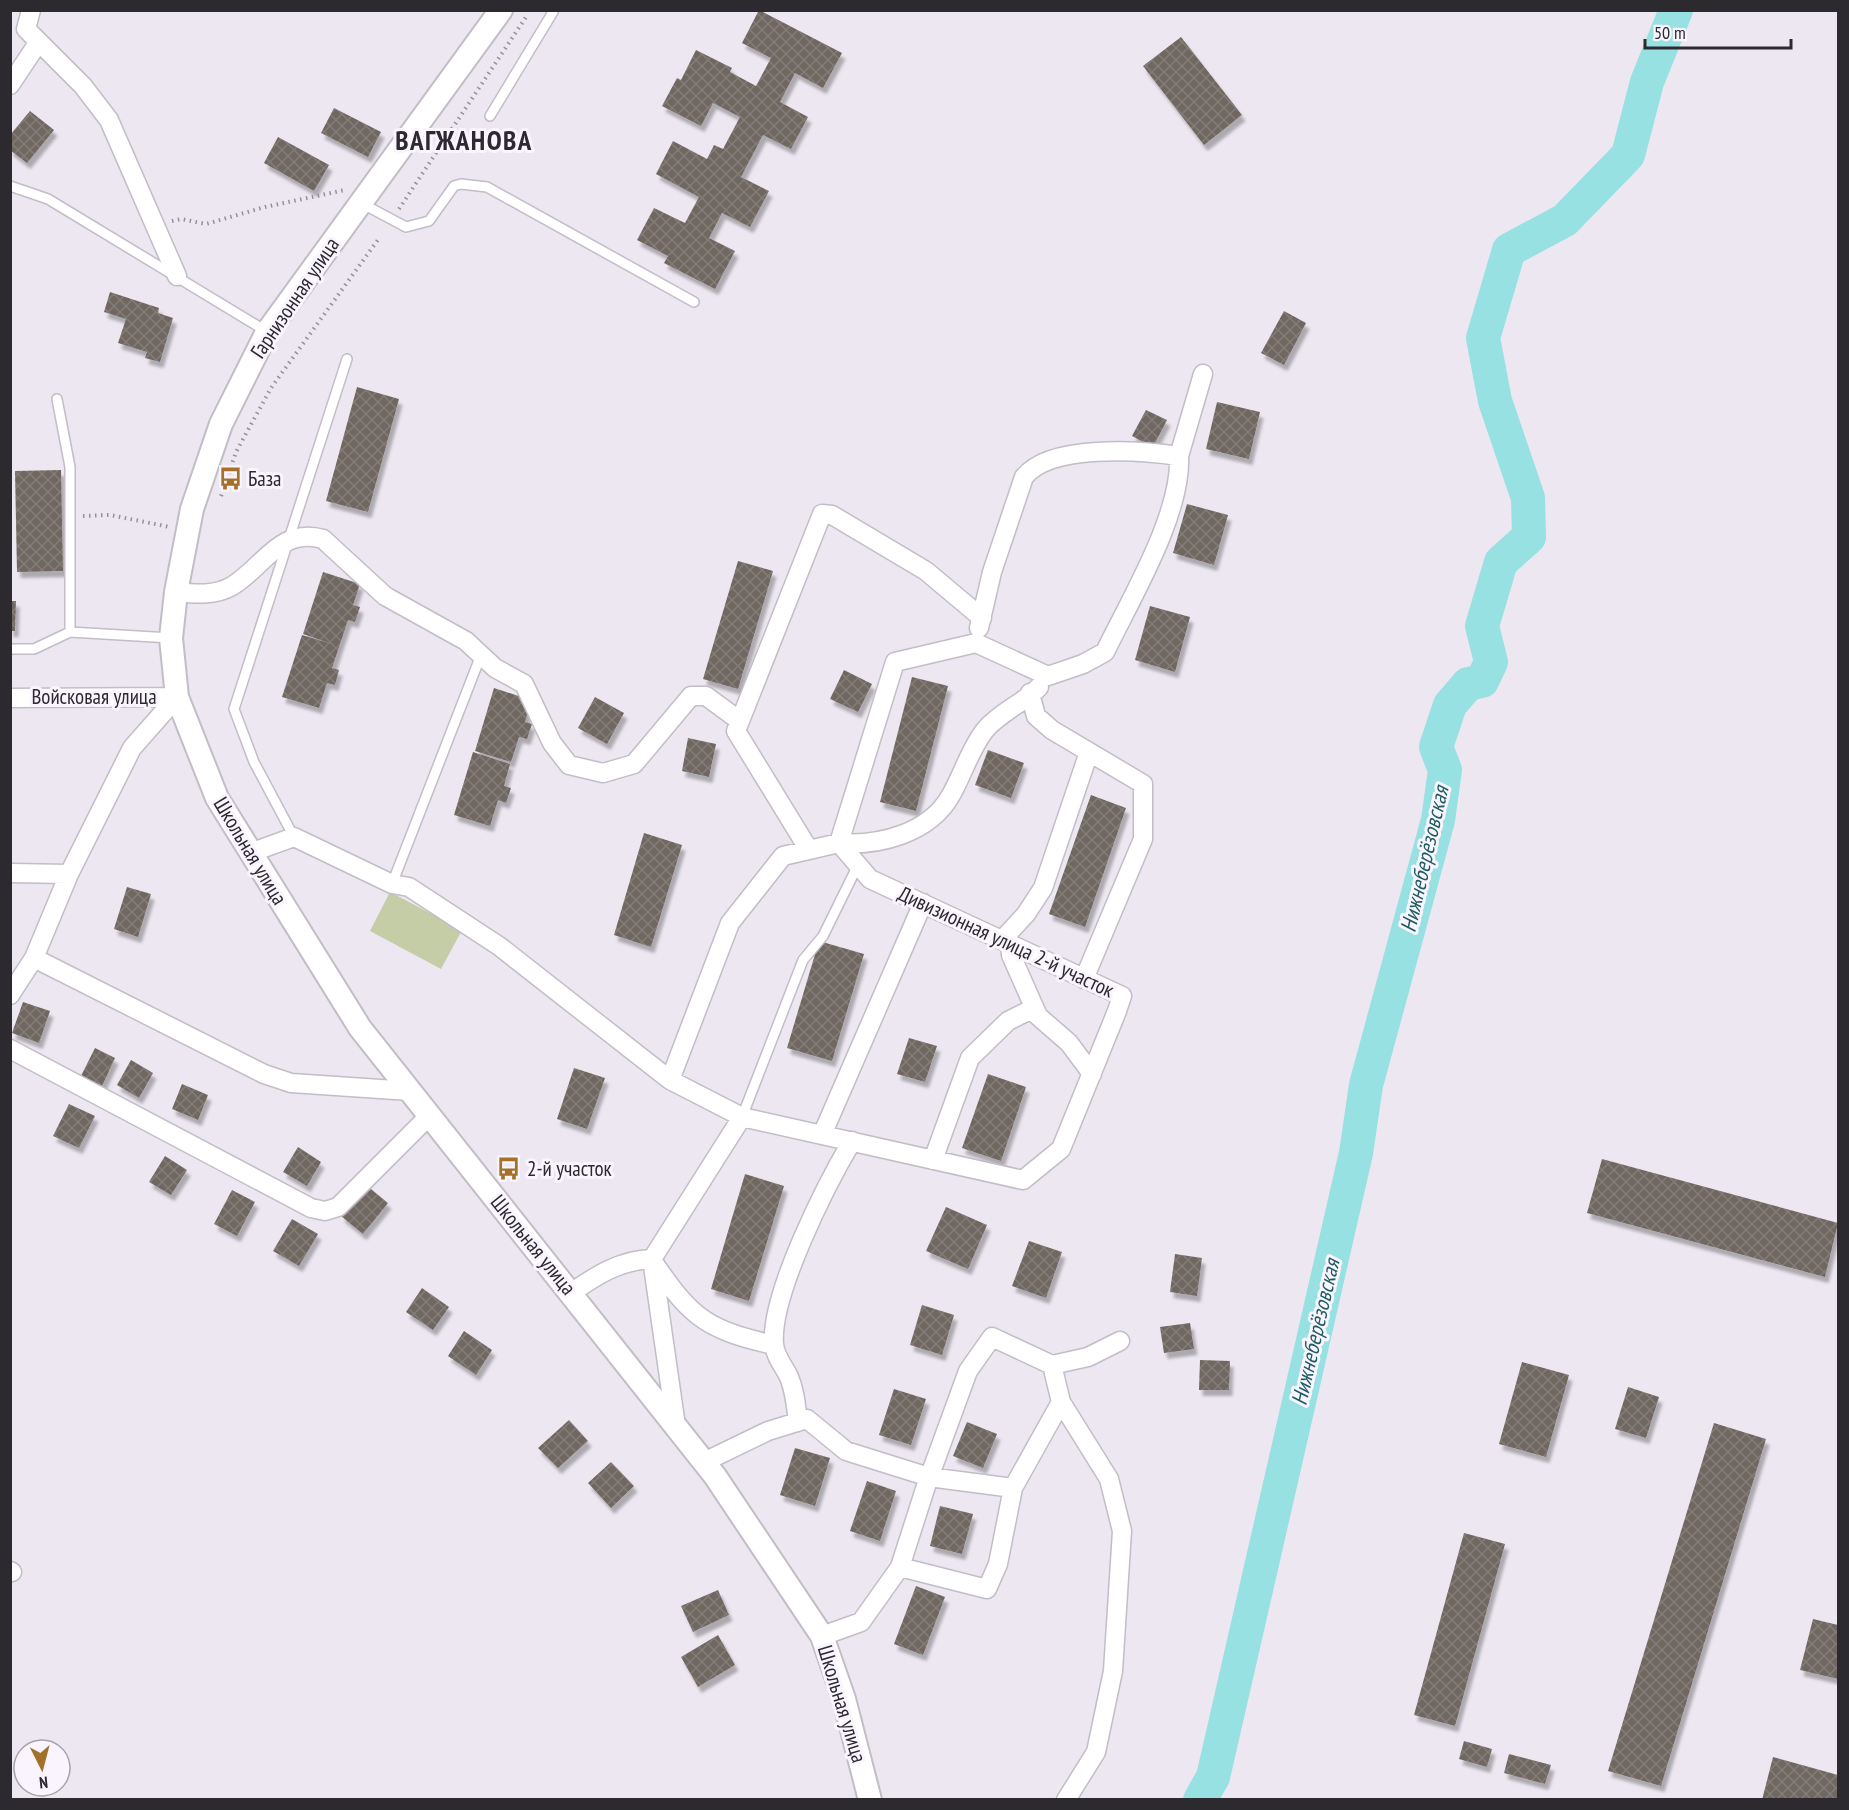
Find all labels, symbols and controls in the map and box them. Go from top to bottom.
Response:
scale bar [1645,12,1790,50]
text: 50 m [1654,21,1686,44]
district label: ВАГЖАНОВА [395,123,533,157]
street label: Гарнизонная улица [244,232,345,363]
place label: База [248,465,282,492]
bus stop icon: База [217,466,243,492]
street label: Войсковая улица [31,683,157,710]
water label: Нижнеберёзовская [1394,781,1455,935]
street label: Школьная улица [208,792,293,910]
street label: Дивизионная улица 2-й участок [894,880,1119,1003]
place label: 2-й участок [527,1155,612,1182]
bus stop icon: 2-й участок [496,1156,522,1182]
street label: Школьная улица [485,1189,582,1300]
water label: Нижнеберёзовская [1285,1254,1346,1408]
street label: Школьная улица [812,1642,873,1766]
north arrow [12,1738,72,1798]
text: N [38,1773,49,1793]

